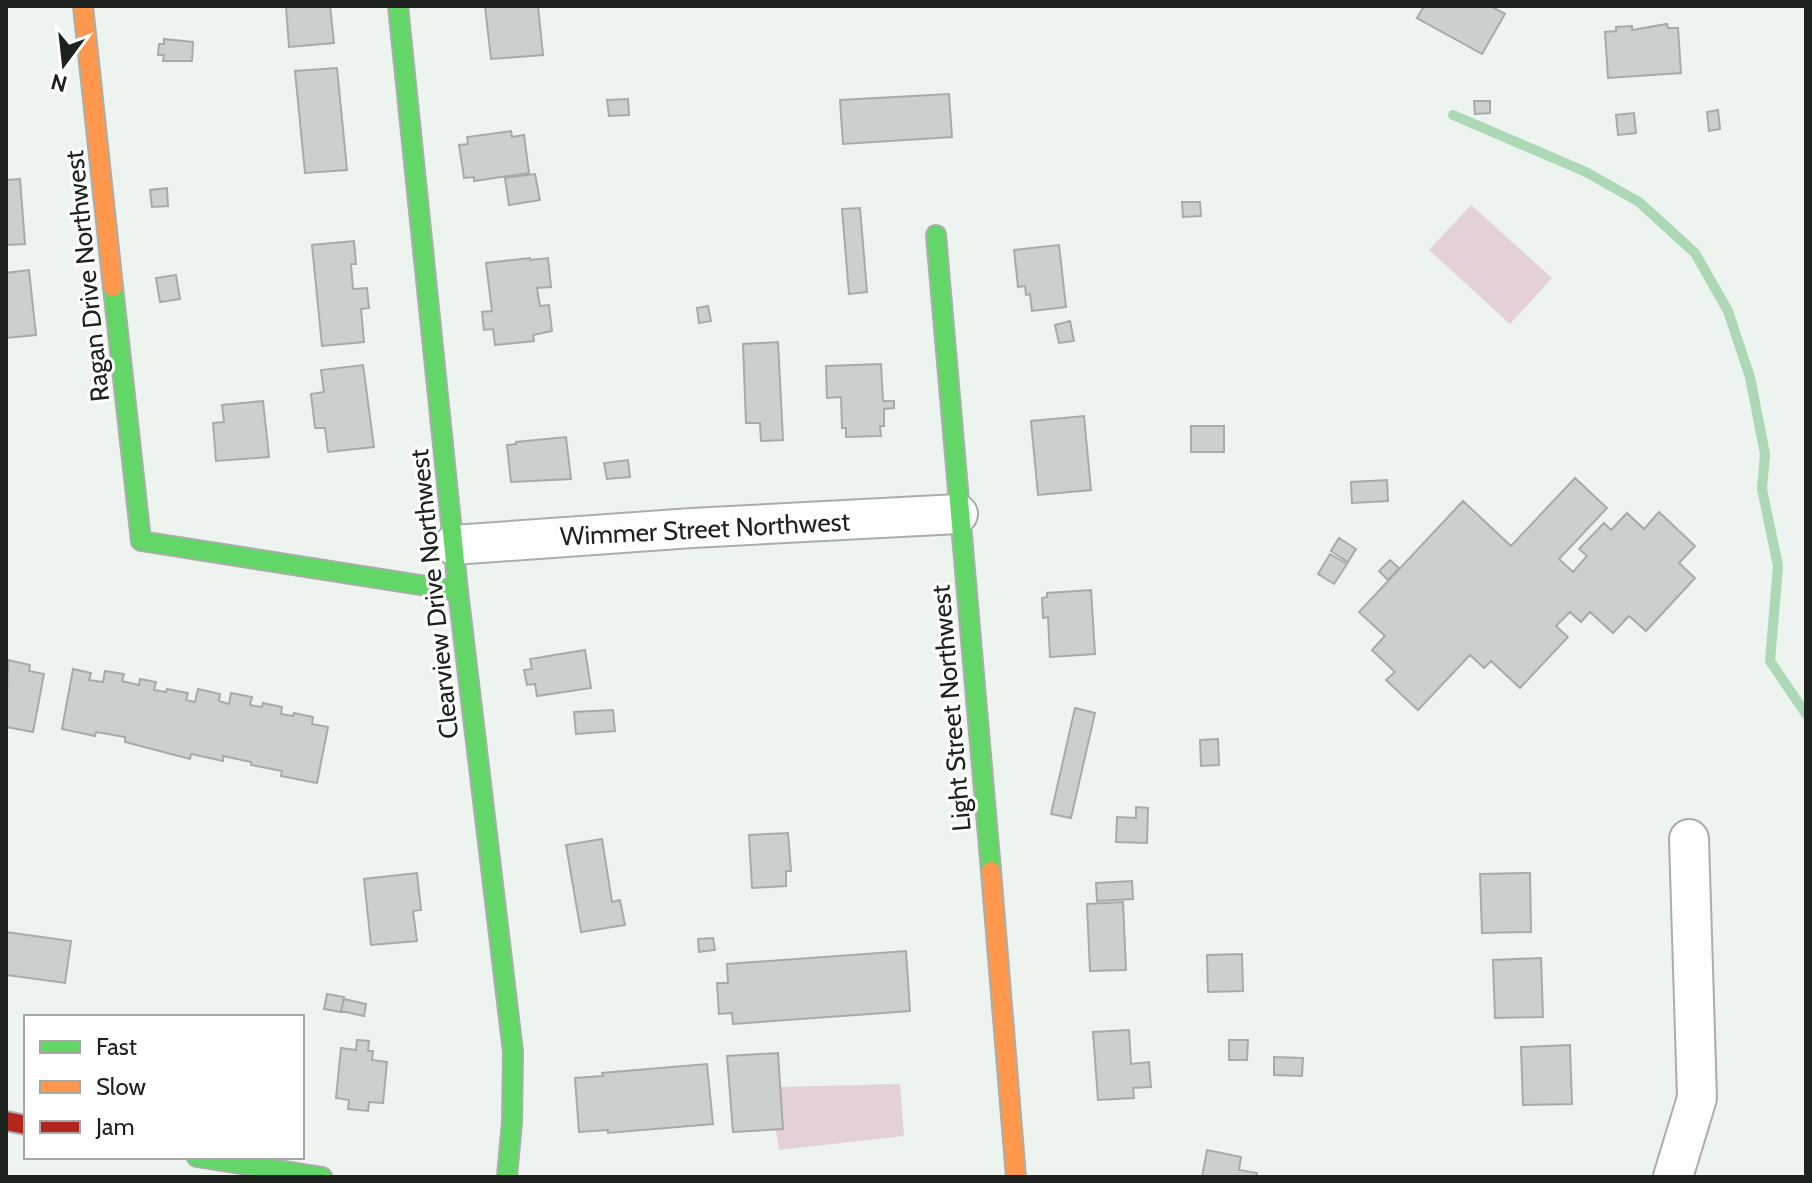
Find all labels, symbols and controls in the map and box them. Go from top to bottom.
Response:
north arrow [24,24,104,104]
text: N [48,68,70,98]
street label: Ragan Drive Northwest [58,148,116,403]
street label: Clearview Drive Northwest [403,447,465,740]
street label: Wimmer Street Northwest [559,505,851,553]
street label: Light Street Northwest [924,583,978,833]
legend [24,1015,304,1159]
text: Fast [96,1032,137,1061]
text: Slow [96,1072,146,1101]
text: Jam [95,1112,134,1141]

